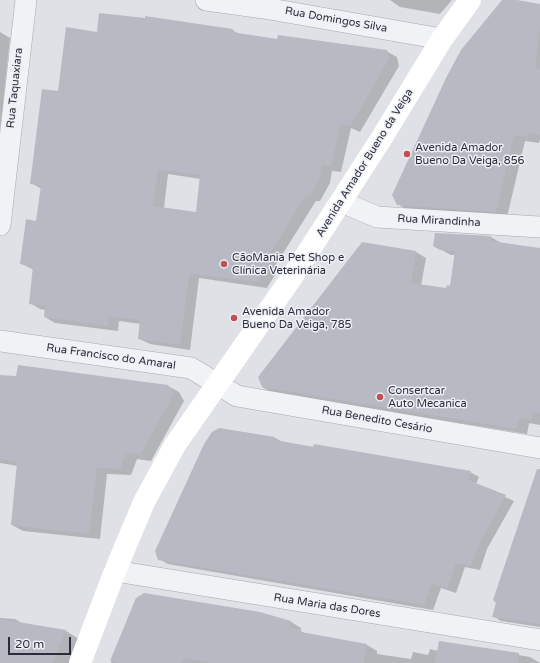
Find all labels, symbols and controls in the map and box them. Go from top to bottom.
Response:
street label: Rua Domingos Silva [284,4,388,36]
street label: Rua Taquaxiara [4,47,26,129]
street label: Avenida Amador Bueno da Veiga [314,87,416,239]
place label: Avenida Amador Bueno Da Veiga, 856 [415,141,524,167]
marker: Avenida Amador Bueno Da Veiga, 856 [402,149,412,159]
street label: Rua Mirandinha [397,212,481,230]
place label: CãoMania Pet Shop e Clínica Veterinária [232,251,344,277]
marker: CãoMania Pet Shop e Clínica Veterinária [219,259,229,269]
place label: Avenida Amador Bueno Da Veiga, 785 [242,305,351,331]
marker: Avenida Amador Bueno Da Veiga, 785 [229,313,239,323]
street label: Rua Francisco do Amaral [46,341,176,373]
place label: Consertcar Auto Mecanica [388,384,467,410]
marker: Consertcar Auto Mecanica [375,392,385,402]
street label: Rua Benedito Cesário [320,404,434,436]
street label: Rua Maria das Dores [273,591,381,621]
scale bar [10,629,73,655]
text: 20 m [15,637,44,651]

